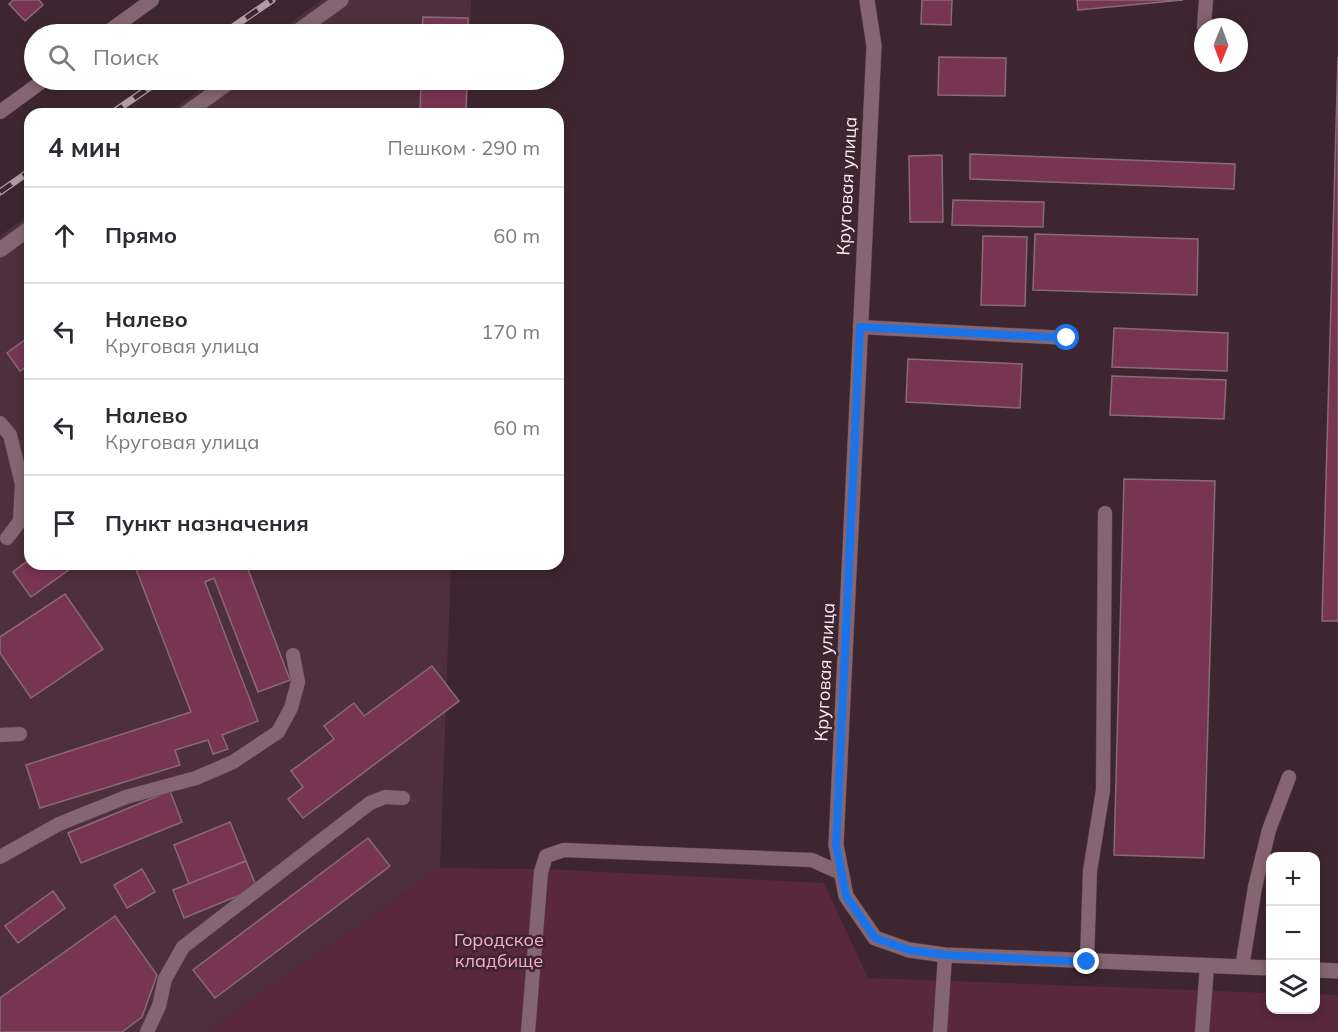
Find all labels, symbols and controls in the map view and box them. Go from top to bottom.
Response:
north arrow [1194,18,1248,72]
search box [24,24,564,90]
icon: search [45,41,78,74]
text: Поиск [93,43,159,71]
street label: Круговая улица [831,116,862,256]
text: 4 мин [48,131,121,164]
text: Пешком · 290 m [388,135,540,160]
icon: ahead [48,219,81,252]
text: Прямо [105,221,177,249]
text: 60 m [493,223,540,248]
text: Налево [105,305,188,333]
icon: left [48,315,81,348]
text: 170 m [481,319,540,344]
route start [1053,324,1079,350]
text: Круговая улица [105,333,259,358]
text: Налево [105,401,188,429]
icon: left [48,411,81,444]
text: 60 m [493,415,540,440]
text: Круговая улица [105,429,259,454]
icon: arrive [48,507,81,540]
text: Пункт назначения [105,509,309,537]
street label: Круговая улица [809,602,840,742]
map controls [1266,852,1320,1014]
button: + [1266,852,1320,906]
button: − [1266,906,1320,960]
park label: Городское кладбище [454,928,544,972]
route end [1073,948,1099,974]
button: layers [1266,960,1320,1014]

